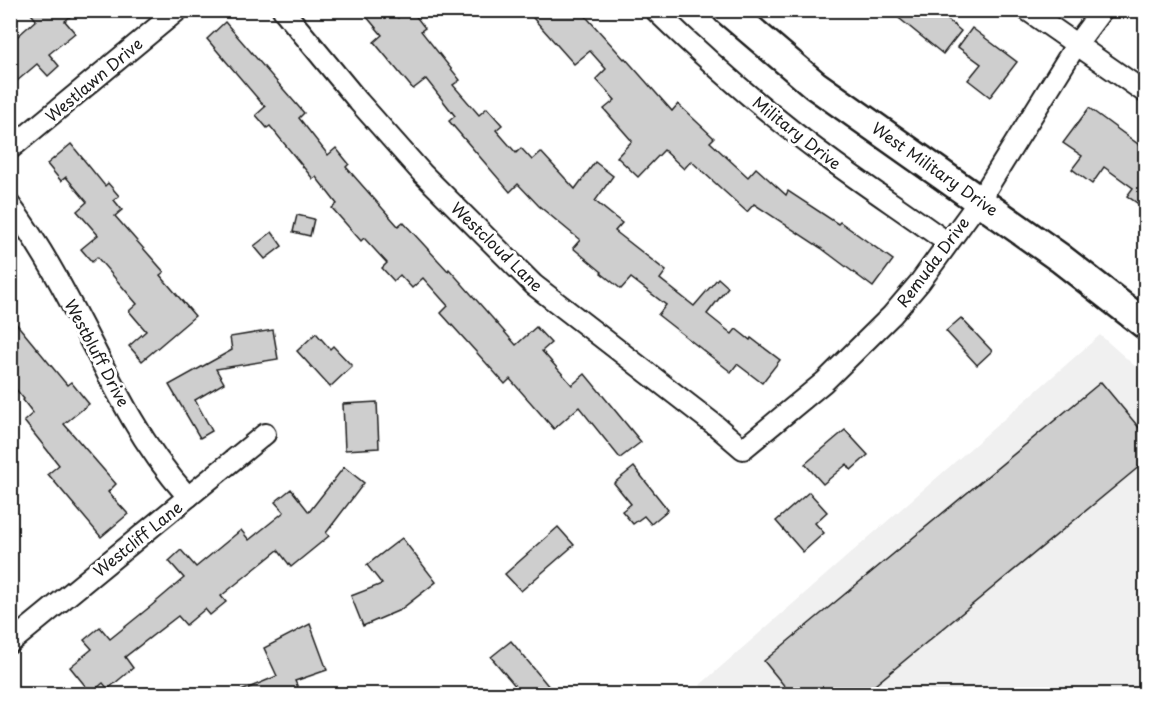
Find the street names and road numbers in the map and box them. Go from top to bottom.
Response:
street label: Westlawn Drive [40,31,147,127]
street label: Military Drive [748,90,847,175]
street label: West Military Drive [867,115,1004,221]
street label: Westcloud Lane [446,196,549,297]
street label: Remuda Drive [890,211,974,312]
street label: Westbluff Drive [59,295,136,411]
street label: Westcliff Lane [88,495,187,582]

